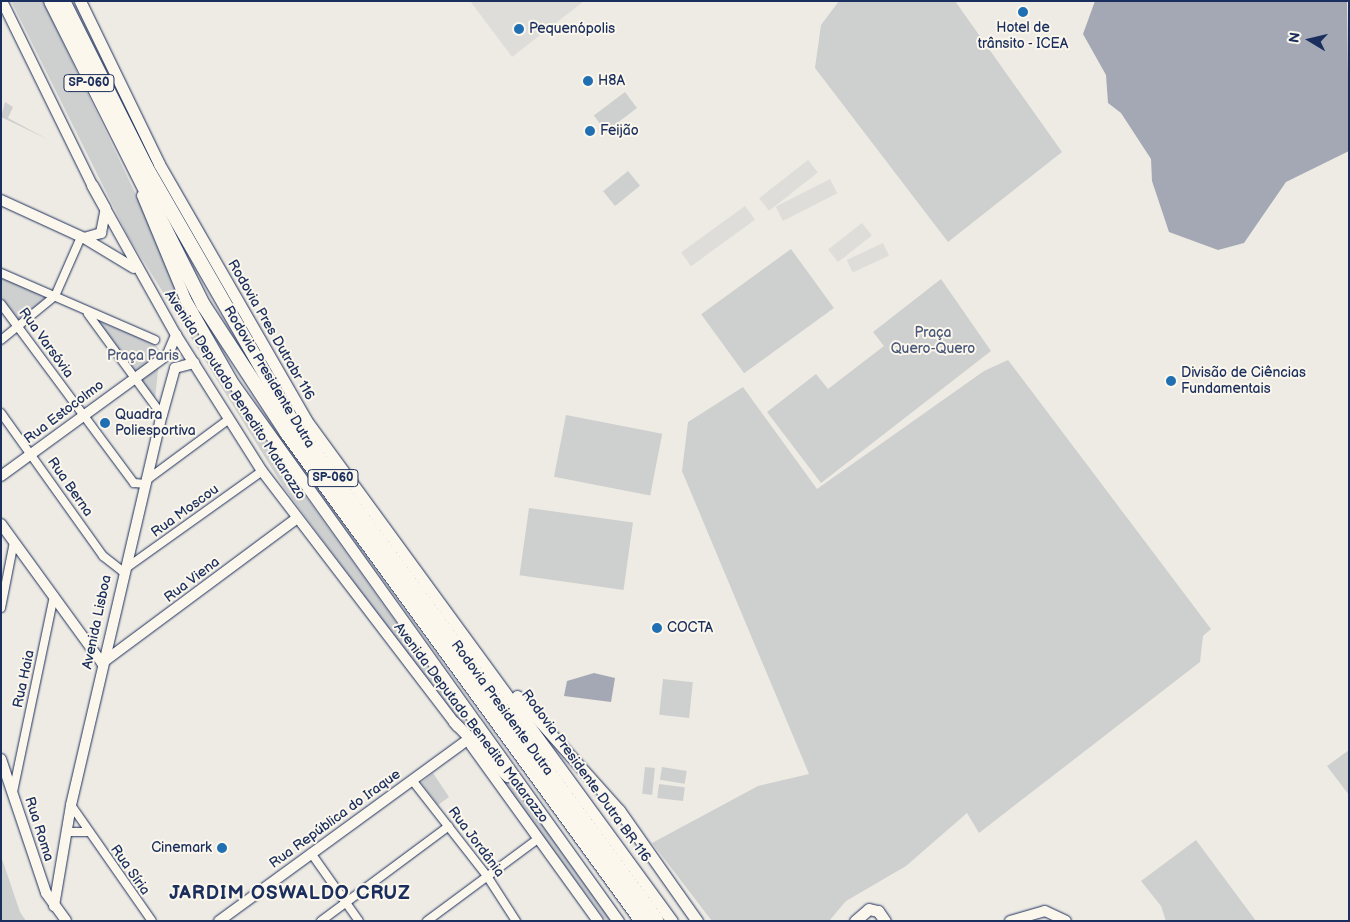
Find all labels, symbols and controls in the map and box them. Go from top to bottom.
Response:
marker: Hotel de trânsito - ICEA [1017,6,1029,18]
north arrow [1285,15,1335,65]
place label: Hotel de trânsito - ICEA [977,20,1069,52]
place label: Pequenópolis [529,21,615,37]
marker: Pequenópolis [513,23,525,35]
text: N [1285,31,1304,44]
place label: H8A [598,73,625,89]
road number: SP-060 [63,74,115,92]
marker: H8A [582,75,594,87]
place label: Feijão [600,123,639,139]
marker: Feijão [584,125,596,137]
street label: Rodovia Pres Dutrabr 116 [224,257,318,403]
street label: Avenida Deputado Benedito Matarazzo [161,287,309,503]
street label: Rodovia Presidente Dutra [220,303,318,451]
street label: Rua Varsóvia [15,305,77,381]
park label: Praça Quero-Quero [891,325,975,358]
park label: Praça Paris [107,348,179,364]
place label: Divisão de Ciências Fundamentais [1181,365,1306,398]
marker: Divisão de Ciências Fundamentais [1165,375,1177,387]
street label: Rua Estocolmo [21,377,107,447]
place label: Quadra Poliesportiva [115,407,196,440]
marker: Quadra Poliesportiva [99,417,111,429]
street label: Rua Berna [44,454,96,520]
road number: SP-060 [307,468,359,488]
street label: Rua Moscou [148,481,222,541]
street label: Rua Viena [161,554,223,606]
street label: Avenida Lisboa [79,573,115,671]
street label: Avenida Deputado Benedito Matarazzo [390,620,552,826]
place label: COCTA [667,620,713,636]
marker: COCTA [651,622,663,634]
street label: Rodovia Presidente Dutra [447,637,557,779]
street label: Rua Haia [10,648,38,710]
street label: Rodovia Presidente Dutra BR 116 [518,686,654,866]
street label: Rua República do Iraque [266,766,404,872]
street label: Rua Roma [21,795,57,863]
street label: Rua Jordânia [444,803,508,881]
place label: Cinemark [151,840,212,856]
street label: Rua Síria [107,842,153,898]
marker: Cinemark [216,842,228,854]
district label: JARDIM OSWALDO CRUZ [167,883,413,905]

